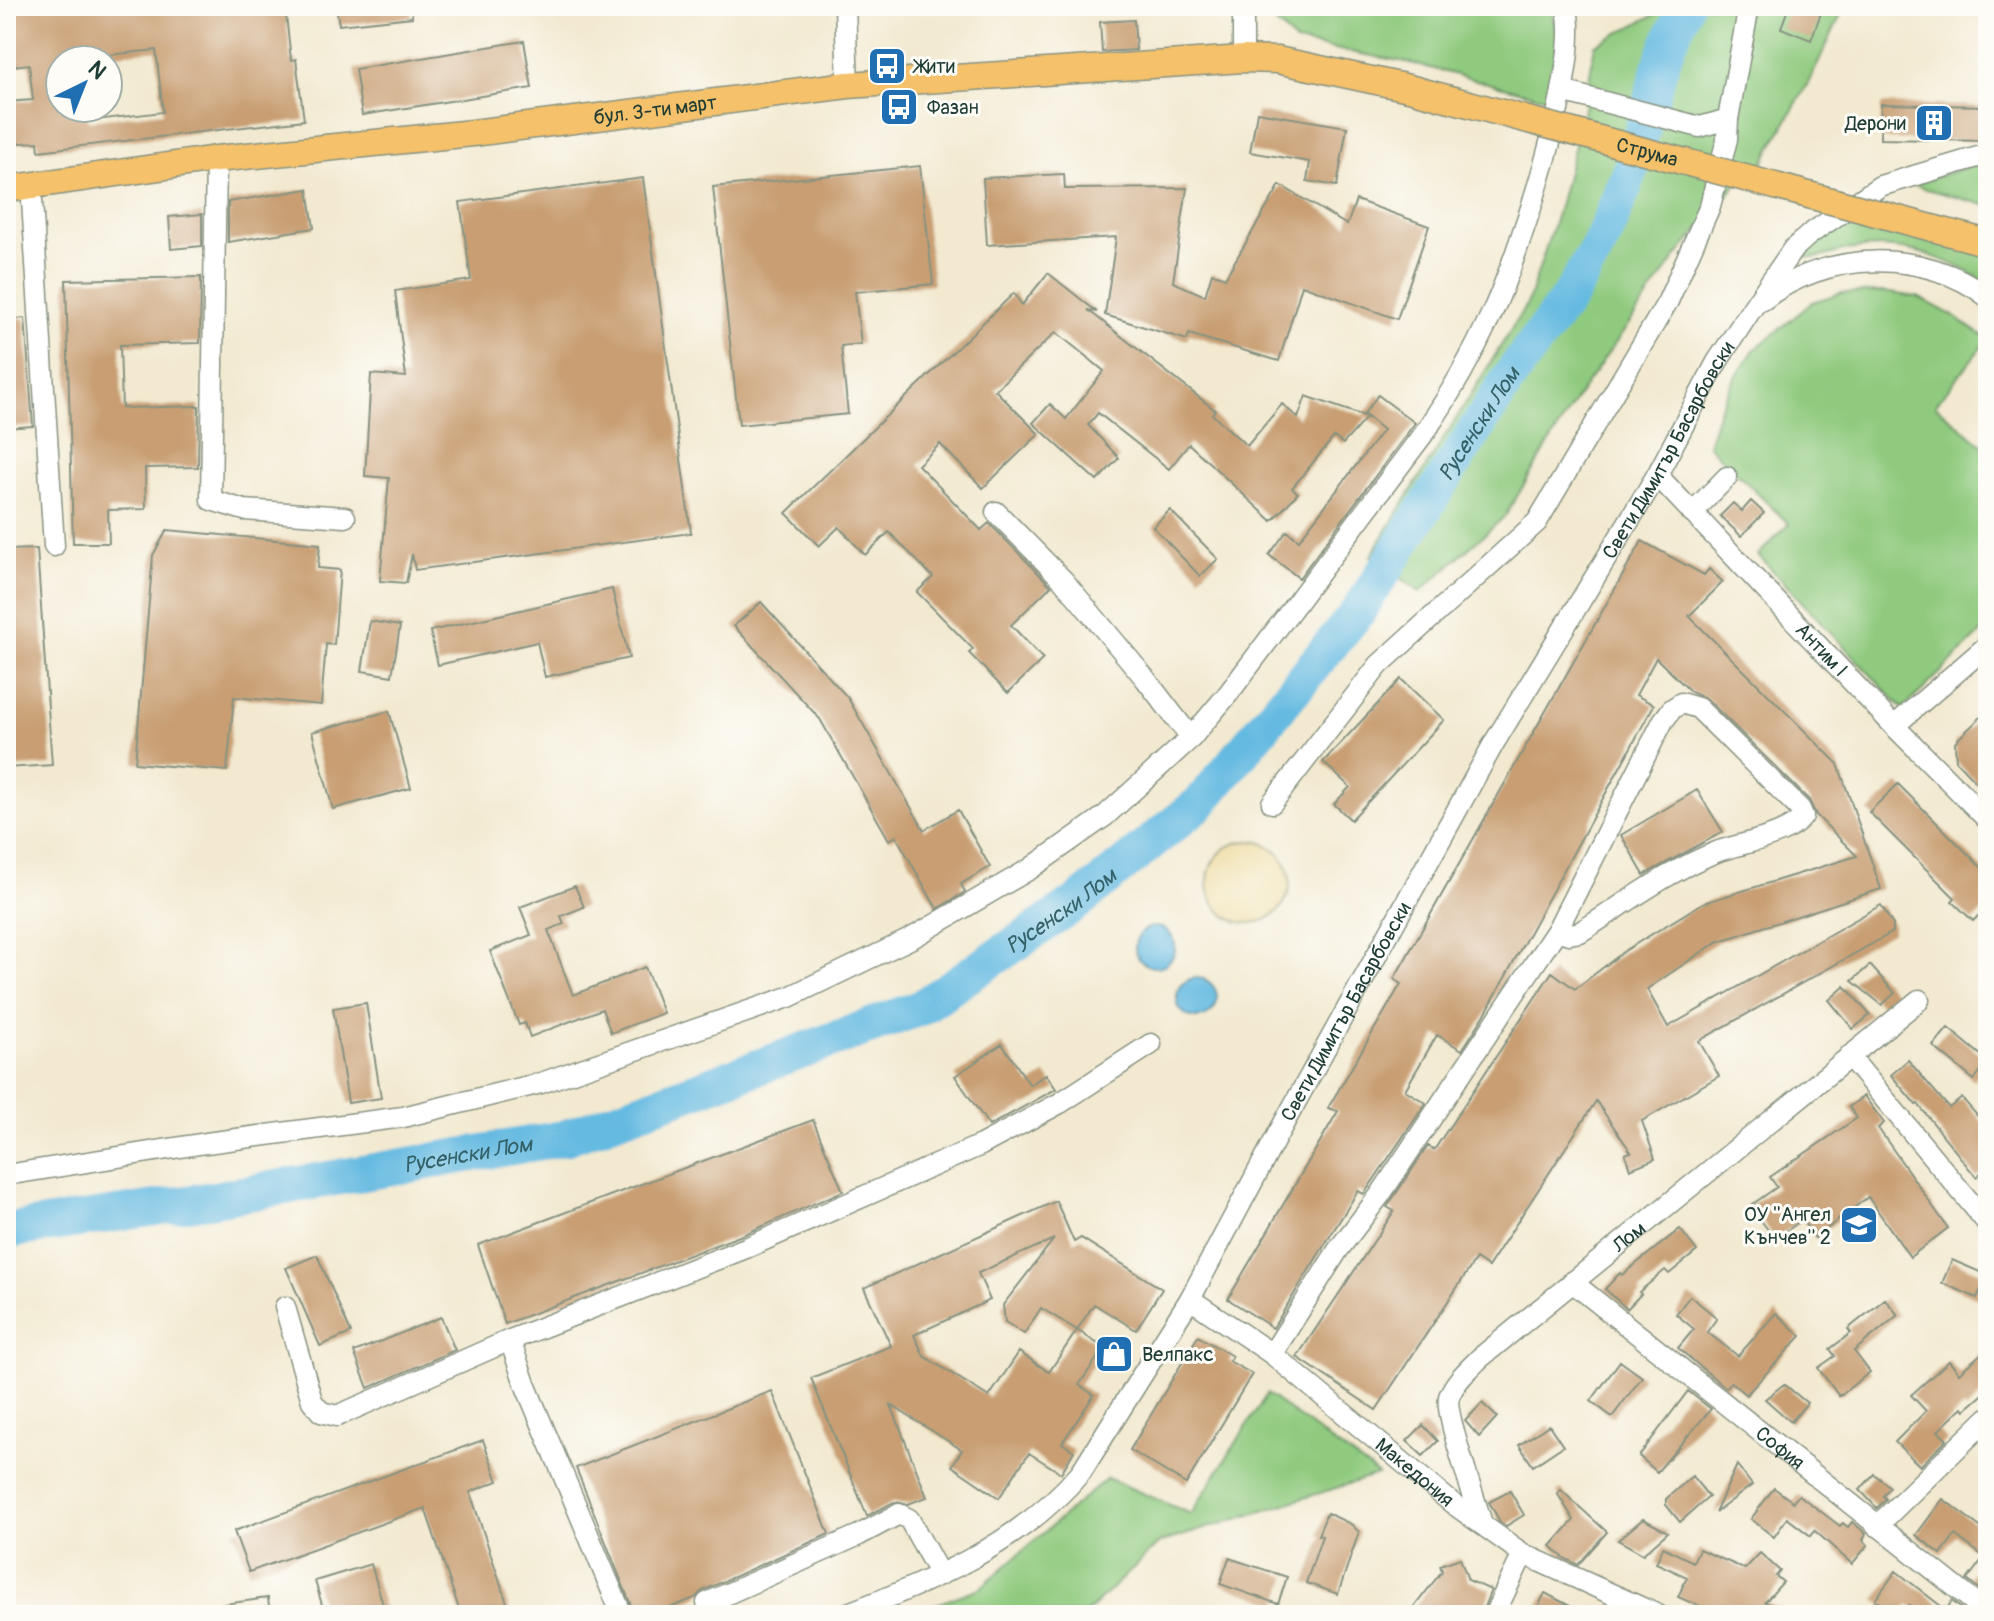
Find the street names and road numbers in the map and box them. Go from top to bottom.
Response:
street label: бул. 3-ти март [592,89,718,130]
street label: Струма [1614,132,1681,172]
street label: Свети Димитър Басарбовски [1597,336,1740,563]
street label: Антим I [1790,617,1853,682]
street label: Свети Димитър Басарбовски [1275,898,1416,1126]
street label: Лом [1606,1216,1651,1258]
street label: София [1751,1421,1810,1475]
street label: Македония [1370,1432,1459,1512]

